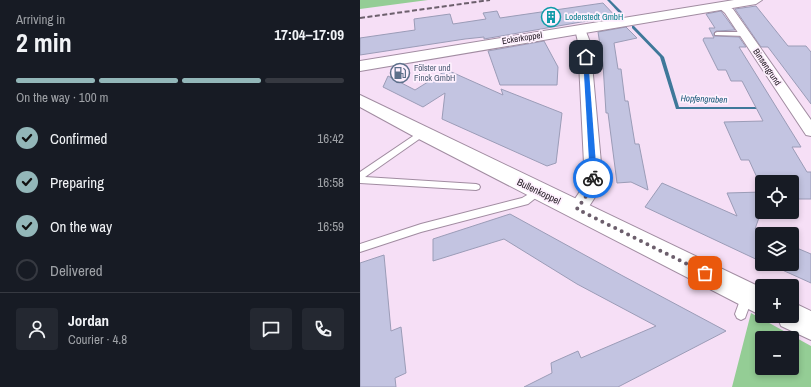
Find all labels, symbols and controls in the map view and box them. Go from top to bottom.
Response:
building icon: Loderstedt GmbH [540,6,562,28]
text: Arriving in [16,11,65,28]
place label: Loderstedt GmbH [565,11,623,23]
text: 17:04–17:09 [274,24,344,45]
text: 2 min [16,25,72,60]
street label: Eckerkoppel [501,29,543,47]
pin [569,40,603,74]
icon: home [575,46,597,68]
street label: Binsengrund [750,46,784,88]
fuel station icon: Fölster und Finck GmbH [389,62,411,84]
place label: Fölster und Finck GmbH [414,62,455,84]
text: On the way · 100 m [16,89,108,106]
water label: Hopfengraben [680,92,728,106]
icon: check [16,127,38,149]
text: Confirmed [50,128,107,149]
text: 16:42 [317,130,344,147]
courier [573,158,613,198]
icon: bike [582,167,604,189]
icon: check [16,171,38,193]
text: Preparing [50,172,104,193]
text: 16:58 [317,174,344,191]
street label: Bullenkoppel [515,175,563,208]
map controls [755,175,799,375]
button: locate [755,175,799,219]
icon: check [16,215,38,237]
text: On the way [50,216,112,237]
text: 16:59 [317,218,344,235]
button: layers [755,227,799,271]
pin [688,256,722,290]
text: Delivered [50,260,103,281]
icon: bag [694,262,716,284]
button: + [755,279,799,323]
button: person [16,308,58,350]
button: chat [250,308,292,350]
button: phone [302,308,344,350]
text: Jordan [68,310,109,331]
text: Courier · 4.8 [68,331,127,348]
button: − [755,331,799,375]

